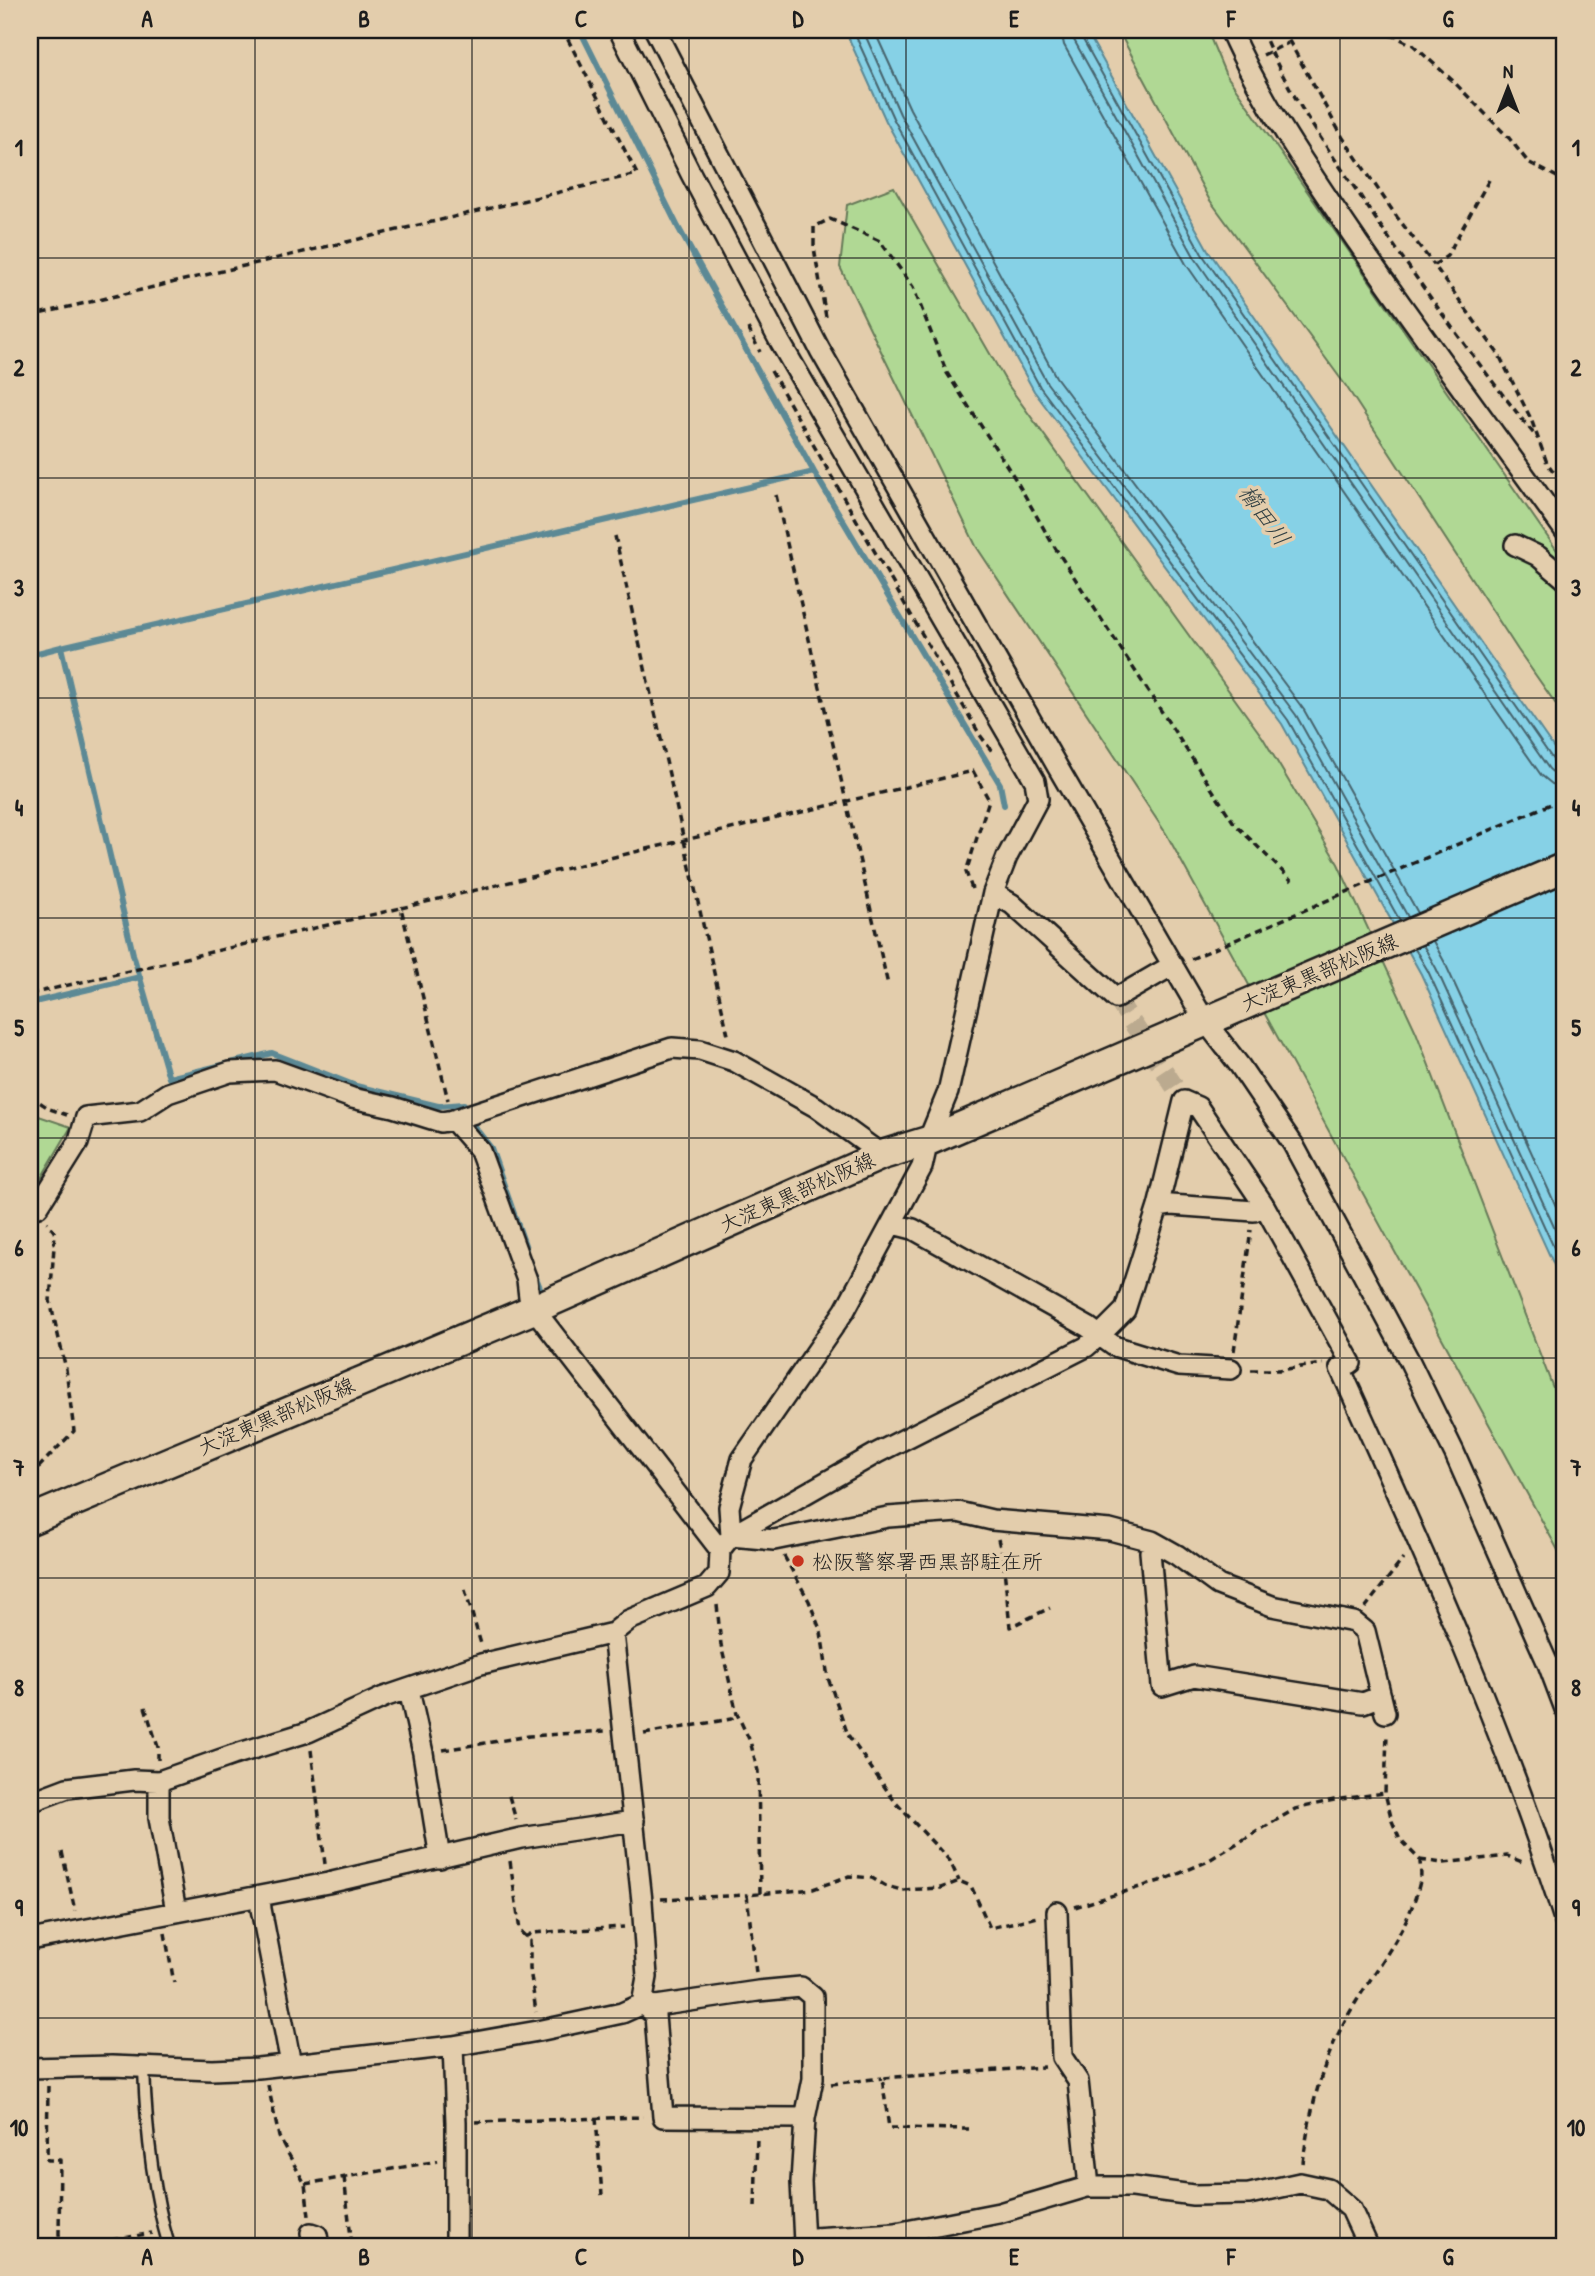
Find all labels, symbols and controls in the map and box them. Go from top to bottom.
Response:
text: A [141,3,153,34]
text: B [358,3,370,34]
text: C [575,3,587,34]
text: D [793,3,805,34]
text: E [1009,3,1020,34]
text: F [1226,3,1237,34]
text: G [1442,3,1454,34]
north arrow [1472,52,1542,122]
text: N [1503,58,1513,84]
text: 1 [15,132,23,163]
text: 1 [1572,132,1580,163]
text: 2 [14,352,25,383]
text: 2 [1571,352,1582,383]
water label: 櫛田川 [1232,478,1298,552]
text: 3 [14,572,24,603]
text: 3 [1571,572,1581,603]
text: 4 [15,792,24,823]
text: 4 [1572,792,1581,823]
street label: 大淀東黒部松阪線 [1236,926,1402,1018]
text: 5 [14,1012,24,1043]
text: 5 [1571,1012,1581,1043]
street label: 大淀東黒部松阪線 [714,1145,880,1239]
text: 6 [14,1232,24,1263]
text: 6 [1571,1232,1581,1263]
street label: 大淀東黒部松阪線 [193,1370,359,1462]
text: 7 [12,1452,25,1483]
text: 7 [1569,1452,1582,1483]
place label: 松阪警察署西黒部駐在所 [812,1547,1043,1576]
marker: 松阪警察署西黒部駐在所 [790,1553,806,1569]
text: 8 [14,1672,24,1703]
text: 8 [1571,1672,1581,1703]
text: 9 [15,1892,24,1923]
text: 9 [1572,1892,1581,1923]
text: 10 [10,2112,28,2143]
text: 10 [1567,2112,1585,2143]
text: A [141,2241,153,2272]
text: B [358,2241,370,2272]
text: C [575,2241,587,2272]
text: D [793,2241,805,2272]
text: E [1009,2241,1020,2272]
text: F [1226,2241,1237,2272]
text: G [1442,2241,1454,2272]

